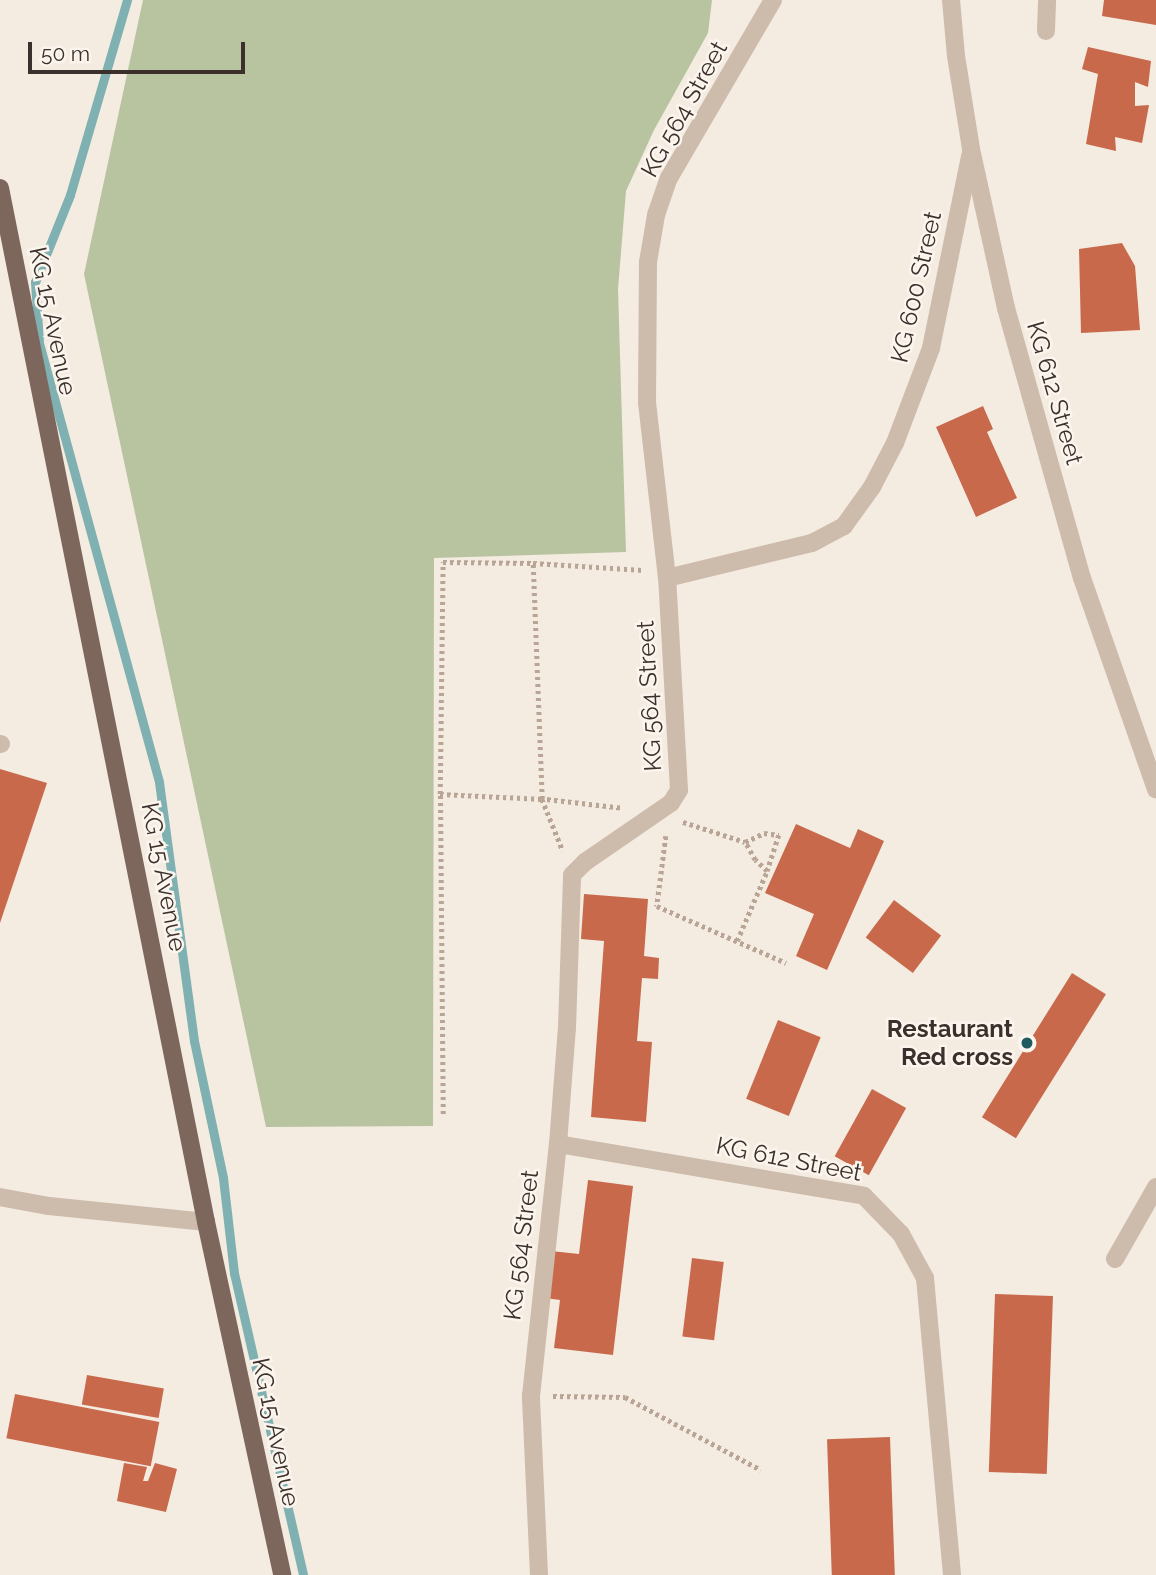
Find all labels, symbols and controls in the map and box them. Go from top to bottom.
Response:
scale bar [32,28,248,72]
street label: KG 564 Street [635,36,733,182]
text: 50 m [41,41,90,66]
street label: KG 600 Street [885,209,947,365]
street label: KG 15 Avenue [23,244,83,398]
street label: KG 612 Street [1021,318,1089,468]
street label: KG 564 Street [631,620,667,772]
street label: KG 15 Avenue [135,800,193,954]
place label: Restaurant Red cross [887,1015,1013,1071]
marker: Restaurant Red cross [1019,1035,1035,1051]
street label: KG 612 Street [714,1131,864,1187]
street label: KG 564 Street [497,1168,545,1322]
street label: KG 15 Avenue [246,1355,306,1509]

